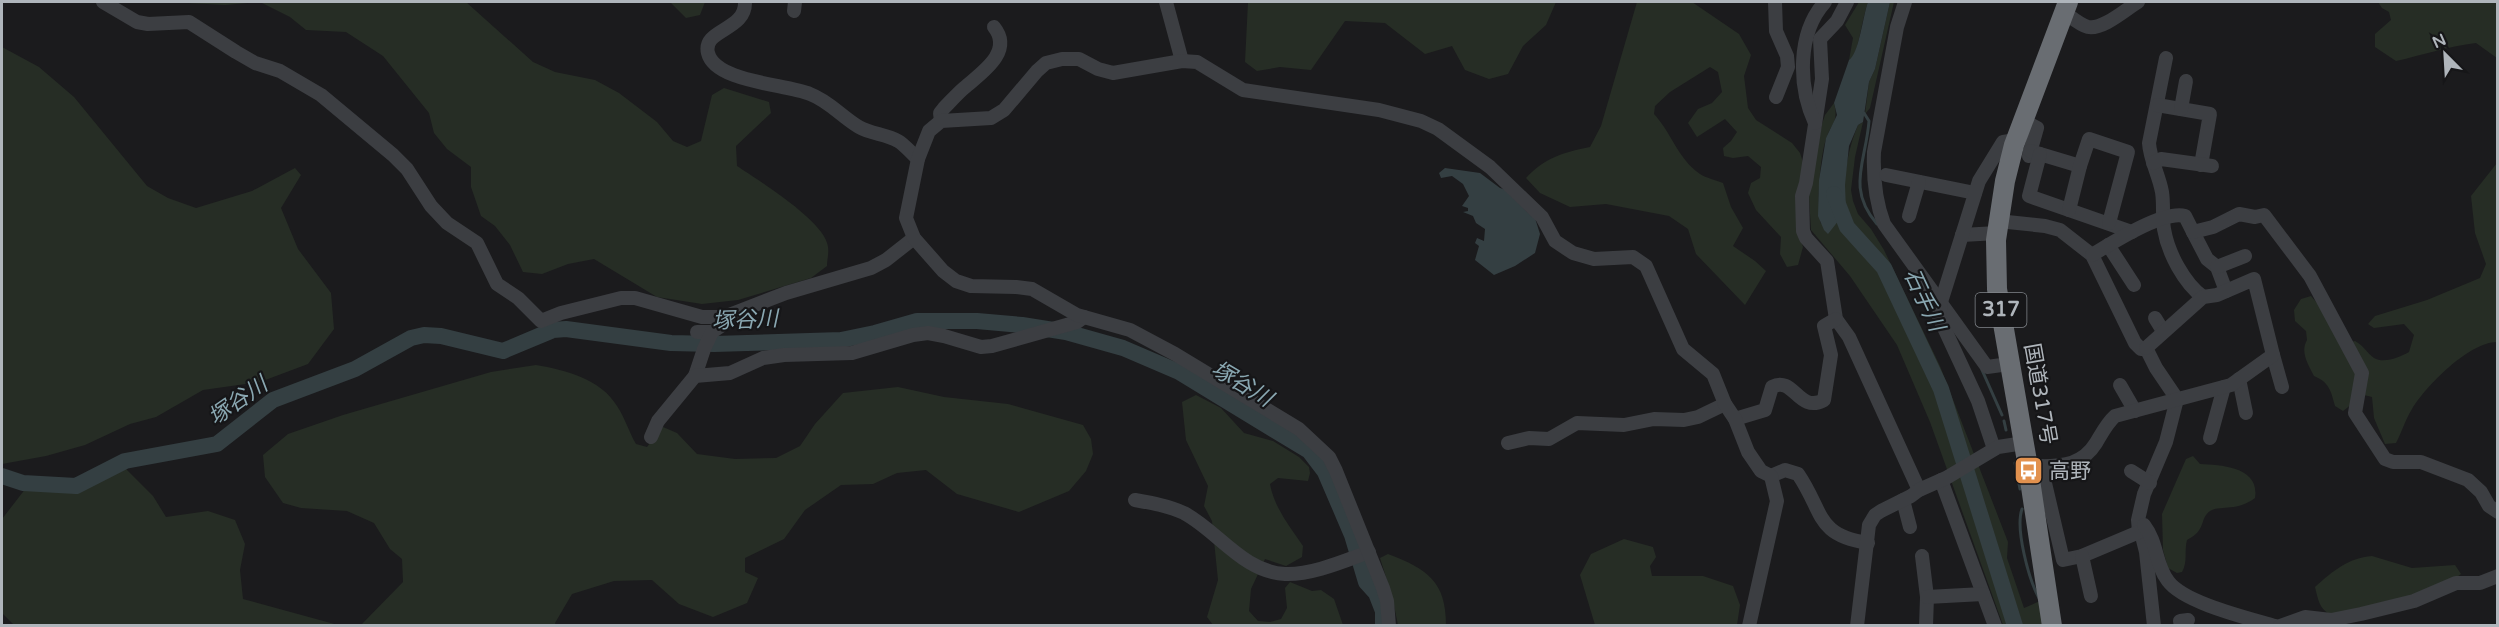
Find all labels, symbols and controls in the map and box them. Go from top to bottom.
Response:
north arrow [2415,24,2475,84]
text: N [2429,29,2449,53]
water label: 石手川 [1898,265,1951,337]
road number: 317 [1976,293,2026,327]
water label: 塚谷川 [712,306,780,334]
street label: 国道317号 [2019,341,2061,447]
water label: 塚谷川 [1207,356,1279,413]
water label: 塚谷川 [204,370,274,431]
bus stop icon: 高野 [2012,455,2044,487]
place label: 高野 [2049,459,2091,484]

